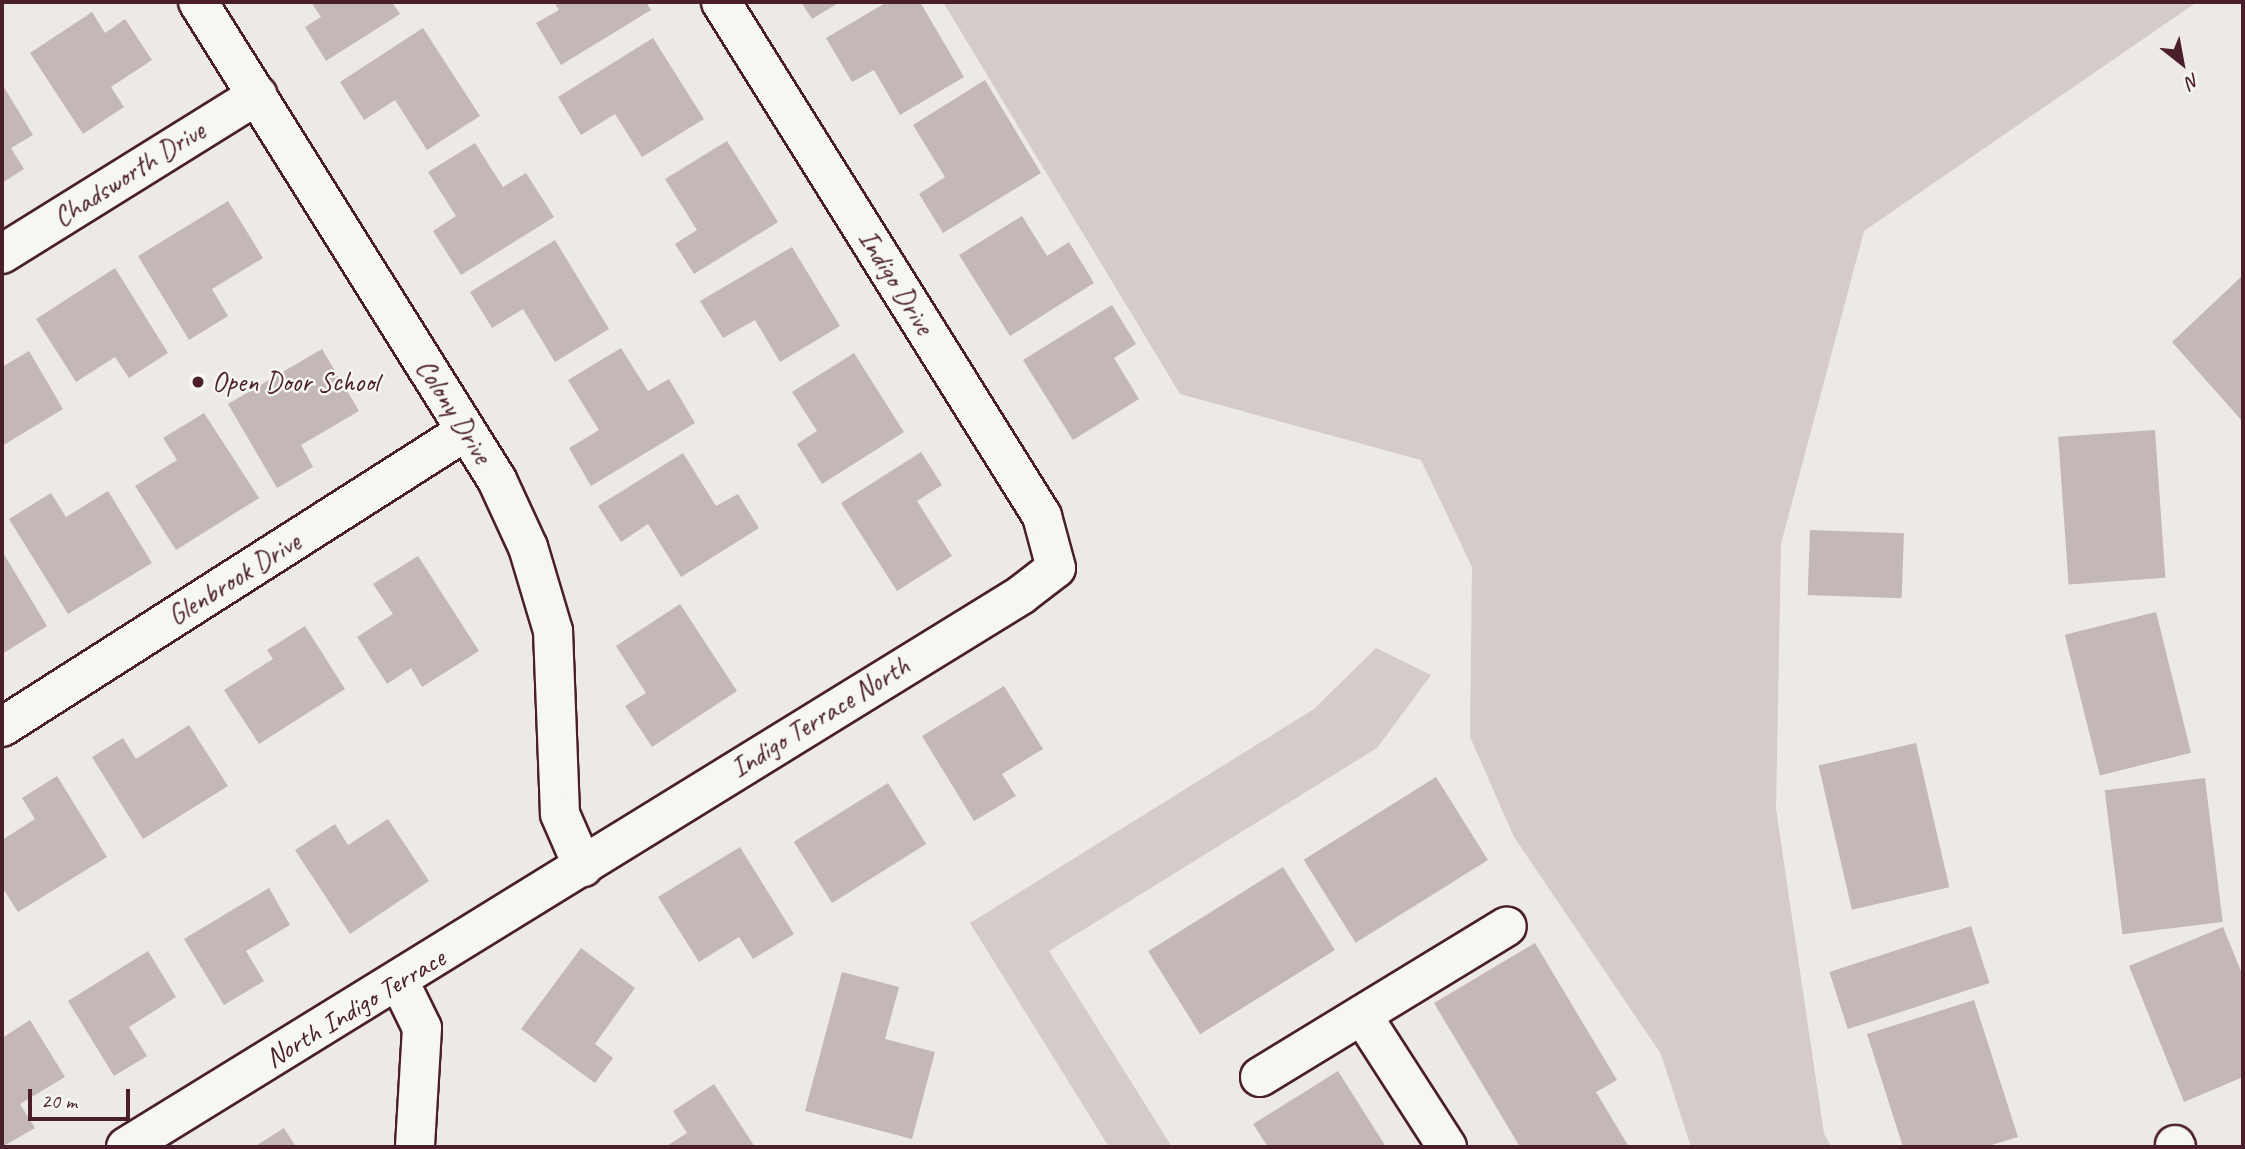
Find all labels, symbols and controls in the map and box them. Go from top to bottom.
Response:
north arrow [2147,28,2217,98]
text: N [2182,68,2204,94]
street label: Chadsworth Drive [47,114,211,234]
street label: Indigo Drive [851,224,941,340]
street label: Colony Drive [409,353,499,469]
place label: Open Door School [212,365,379,399]
marker: Open Door School [190,374,206,390]
street label: Glenbrook Drive [162,525,306,633]
street label: Indigo Terrace North [725,649,915,785]
street label: North Indigo Terrace [260,942,450,1074]
scale bar [32,1076,133,1120]
text: 20 m [41,1088,77,1114]

